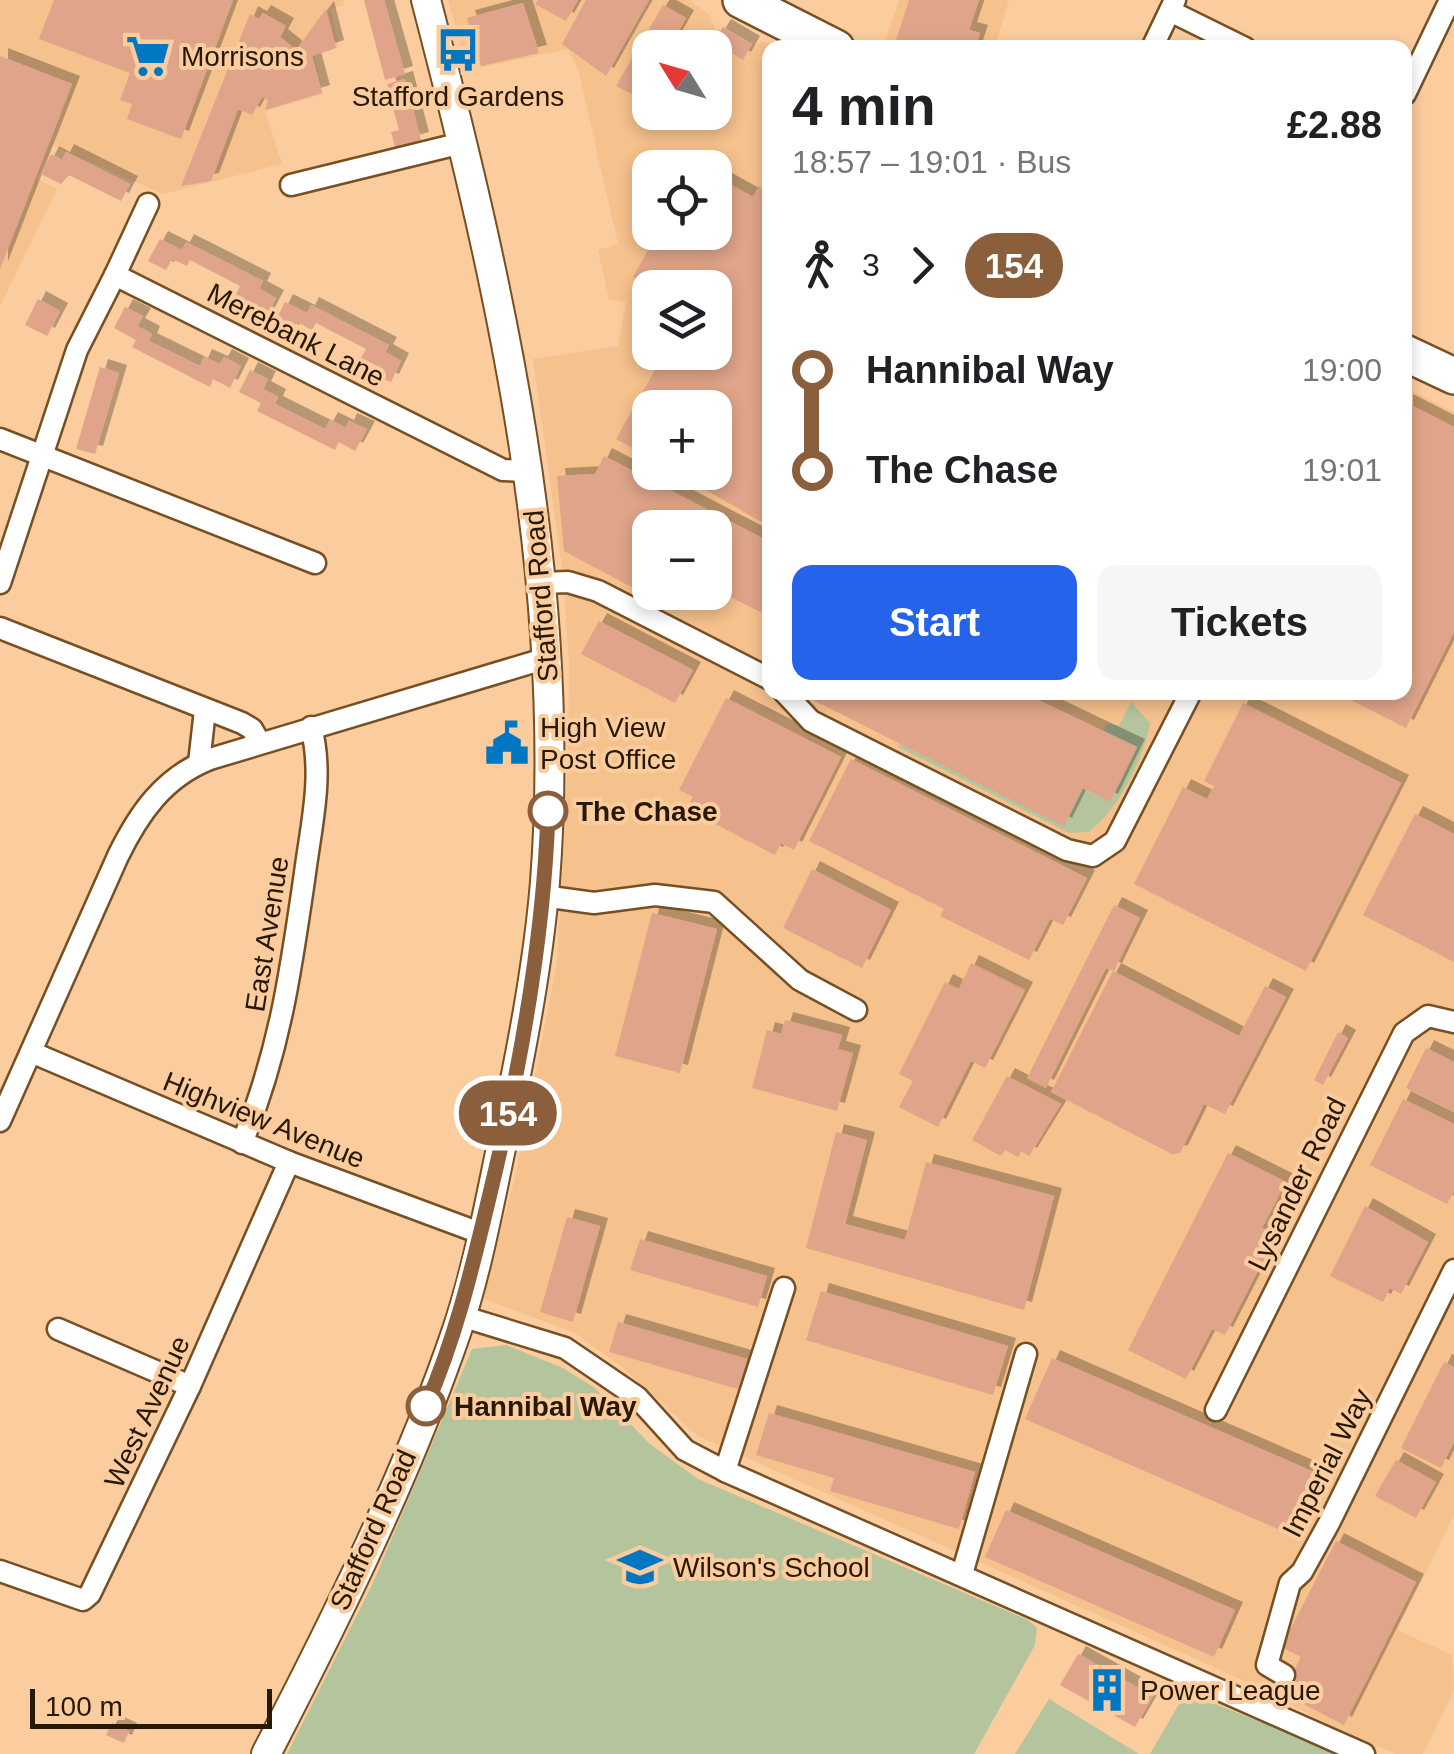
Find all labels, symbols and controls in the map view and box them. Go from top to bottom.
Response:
bus stop icon: Stafford Gardens [434,26,482,74]
north arrow [632,30,732,130]
map controls [632,30,732,610]
supermarket icon: Morrisons [124,32,172,80]
place label: Morrisons [181,41,304,72]
text: 4 min [792,75,936,137]
place label: Stafford Gardens [352,81,564,112]
text: £2.88 [1287,104,1382,146]
text: 18:57 – 19:01 · Bus [792,144,1071,180]
button: locate [632,150,732,250]
icon: walk [792,238,847,293]
icon: forward [895,238,950,293]
text: 154 [985,246,1043,285]
text: 3 [862,247,880,283]
button: layers [632,270,732,370]
street label: Merebank Lane [202,277,390,393]
text: Hannibal Way [866,349,1114,391]
text: 19:00 [1302,352,1382,388]
button: + [632,390,732,490]
text: The Chase [866,449,1058,491]
text: 19:01 [1302,452,1382,488]
street label: Stafford Road [518,509,564,683]
button: − [632,510,732,610]
button: Start [792,565,1077,680]
button: Tickets [1097,565,1382,680]
place label: High View Post Office [540,712,676,775]
public building icon: High View Post Office [483,719,531,767]
marker: The Chase [529,792,567,830]
place label: The Chase [576,796,718,827]
street label: East Avenue [239,854,295,1014]
street label: Highview Avenue [159,1065,369,1175]
line badge: 154 [450,1080,566,1146]
street label: Lysander Road [1242,1092,1352,1276]
text: 154 [479,1094,537,1133]
street label: West Avenue [98,1331,196,1493]
street label: Imperial Way [1276,1384,1378,1542]
marker: Hannibal Way [407,1387,445,1425]
place label: Hannibal Way [454,1391,637,1422]
street label: Stafford Road [324,1445,422,1615]
school or university icon: Wilson's School [616,1543,664,1591]
place label: Wilson's School [673,1552,870,1583]
building icon: Power League [1083,1666,1131,1714]
place label: Power League [1140,1675,1321,1706]
scale bar [30,1684,272,1728]
text: 100 m [45,1691,123,1722]

